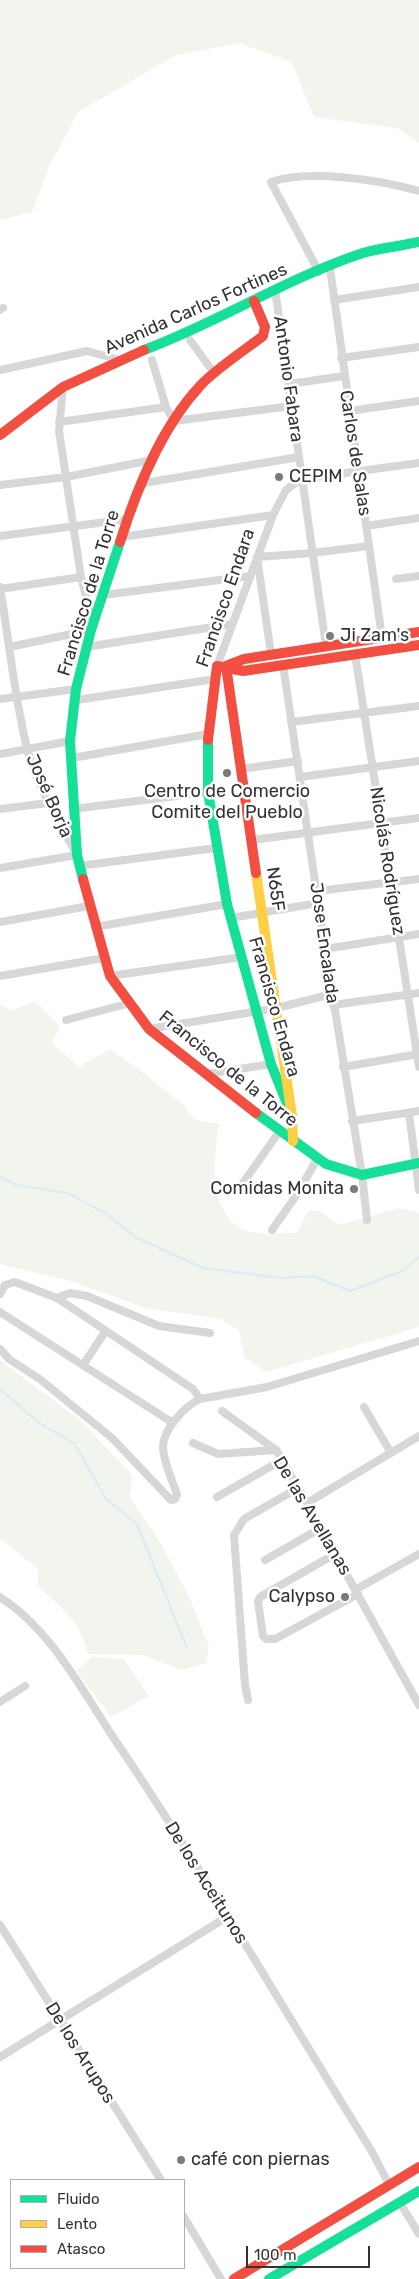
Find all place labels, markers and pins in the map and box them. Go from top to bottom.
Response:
place label: CEPIM [289,466,343,488]
marker: CEPIM [273,471,285,483]
place label: Ji Zam's [340,625,409,647]
marker: Ji Zam's [324,630,336,642]
marker: Centro de Comercio Comite del Pueblo [221,767,233,779]
place label: Centro de Comercio Comite del Pueblo [144,781,310,824]
place label: Comidas Monita [210,1178,344,1200]
marker: Comidas Monita [348,1183,360,1195]
place label: Calypso [269,1586,335,1608]
marker: Calypso [339,1591,351,1603]
place label: café con piernas [191,2149,330,2171]
marker: café con piernas [175,2154,187,2166]

